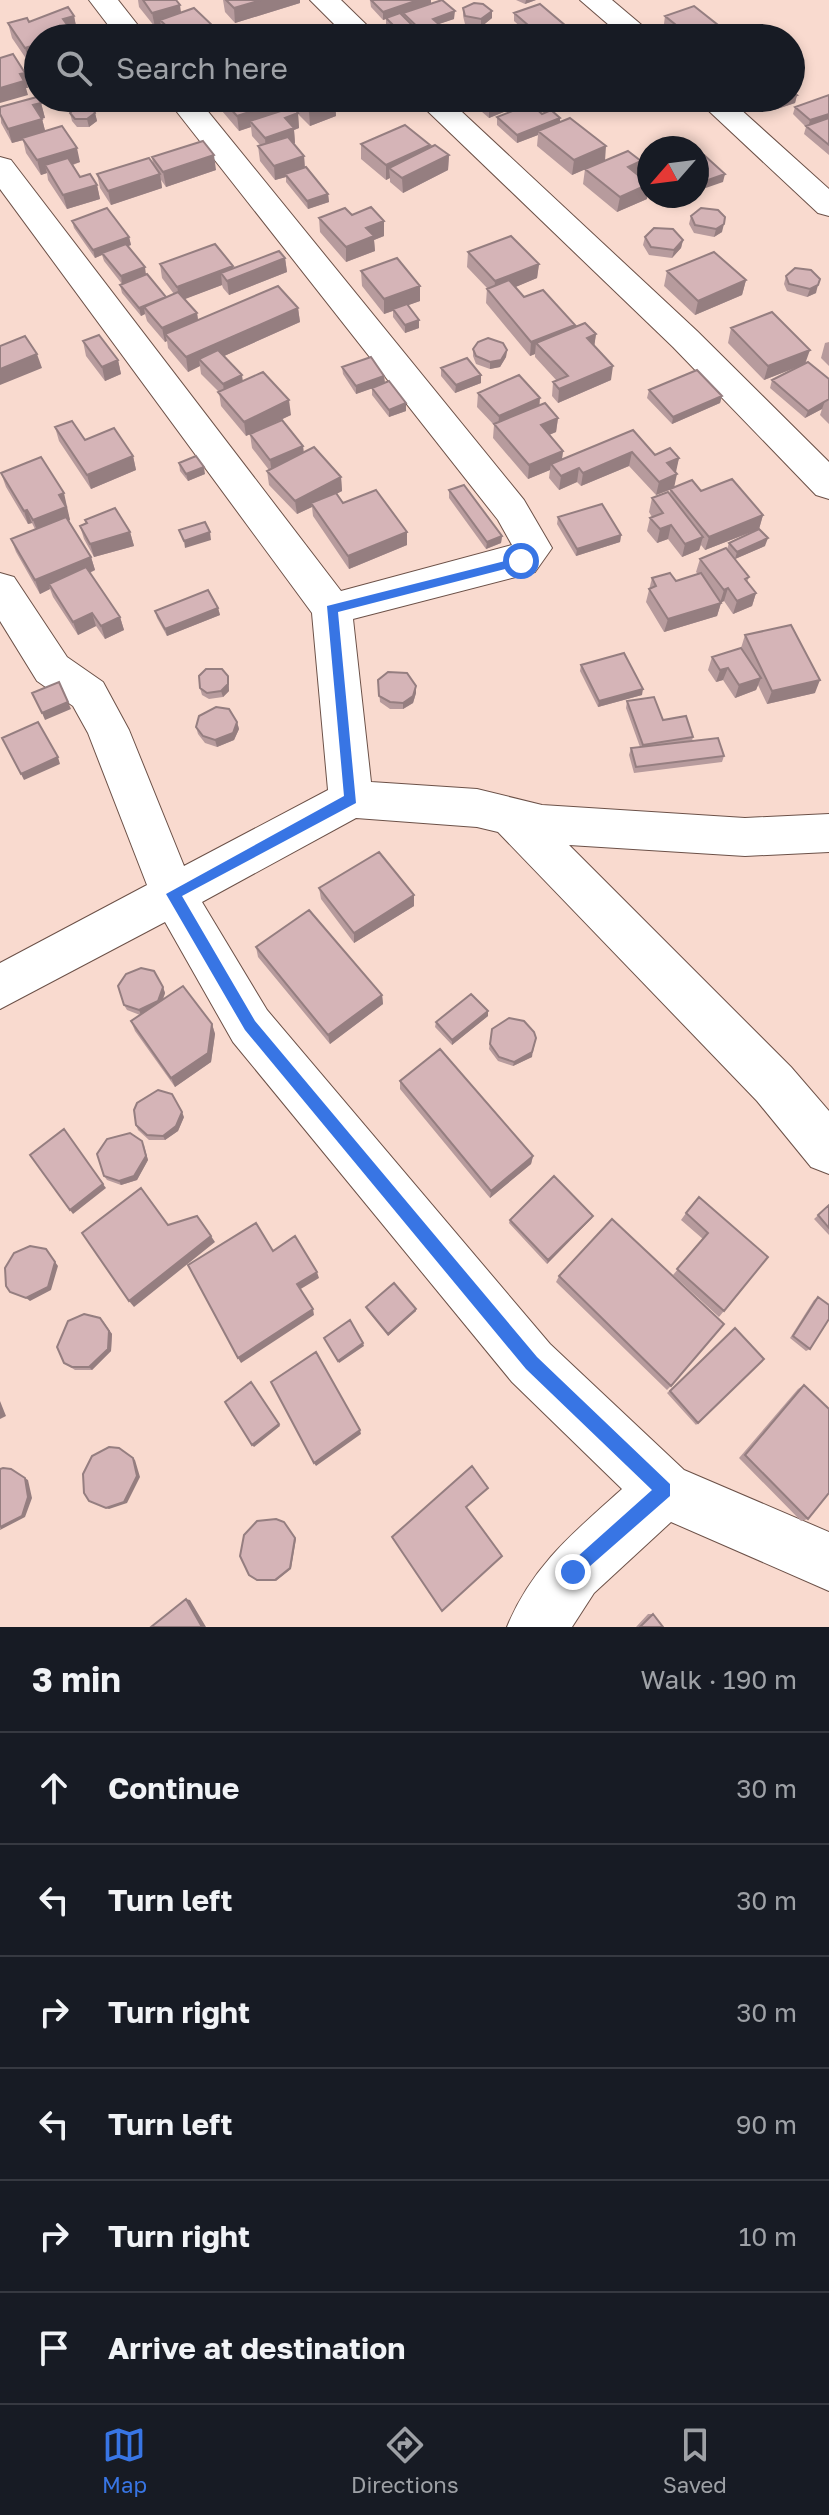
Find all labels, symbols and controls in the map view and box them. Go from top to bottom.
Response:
search box [24,24,805,112]
icon: search [52,46,96,90]
text: Search here [116,50,288,86]
north arrow [637,136,709,208]
route start [503,543,539,579]
route end [555,1554,591,1590]
text: 3 min [32,1659,121,1699]
text: Walk · 190 m [641,1664,797,1695]
icon: ahead [32,1766,76,1810]
text: Continue [108,1770,239,1806]
text: 30 m [736,1773,797,1804]
icon: left [32,1878,76,1922]
text: Turn left [108,1882,233,1918]
text: 30 m [736,1885,797,1916]
icon: right [32,1990,76,2034]
text: Turn right [108,1994,250,2030]
text: 30 m [736,1997,797,2028]
icon: left [32,2102,76,2146]
text: Turn left [108,2106,233,2142]
text: 90 m [736,2109,797,2140]
icon: right [32,2214,76,2258]
text: Turn right [108,2218,250,2254]
text: 10 m [739,2221,797,2252]
icon: arrive [32,2326,76,2370]
text: Arrive at destination [108,2330,405,2366]
tab: Map [102,2423,147,2498]
tab: Directions [351,2423,459,2498]
tab: Saved [663,2423,727,2498]

